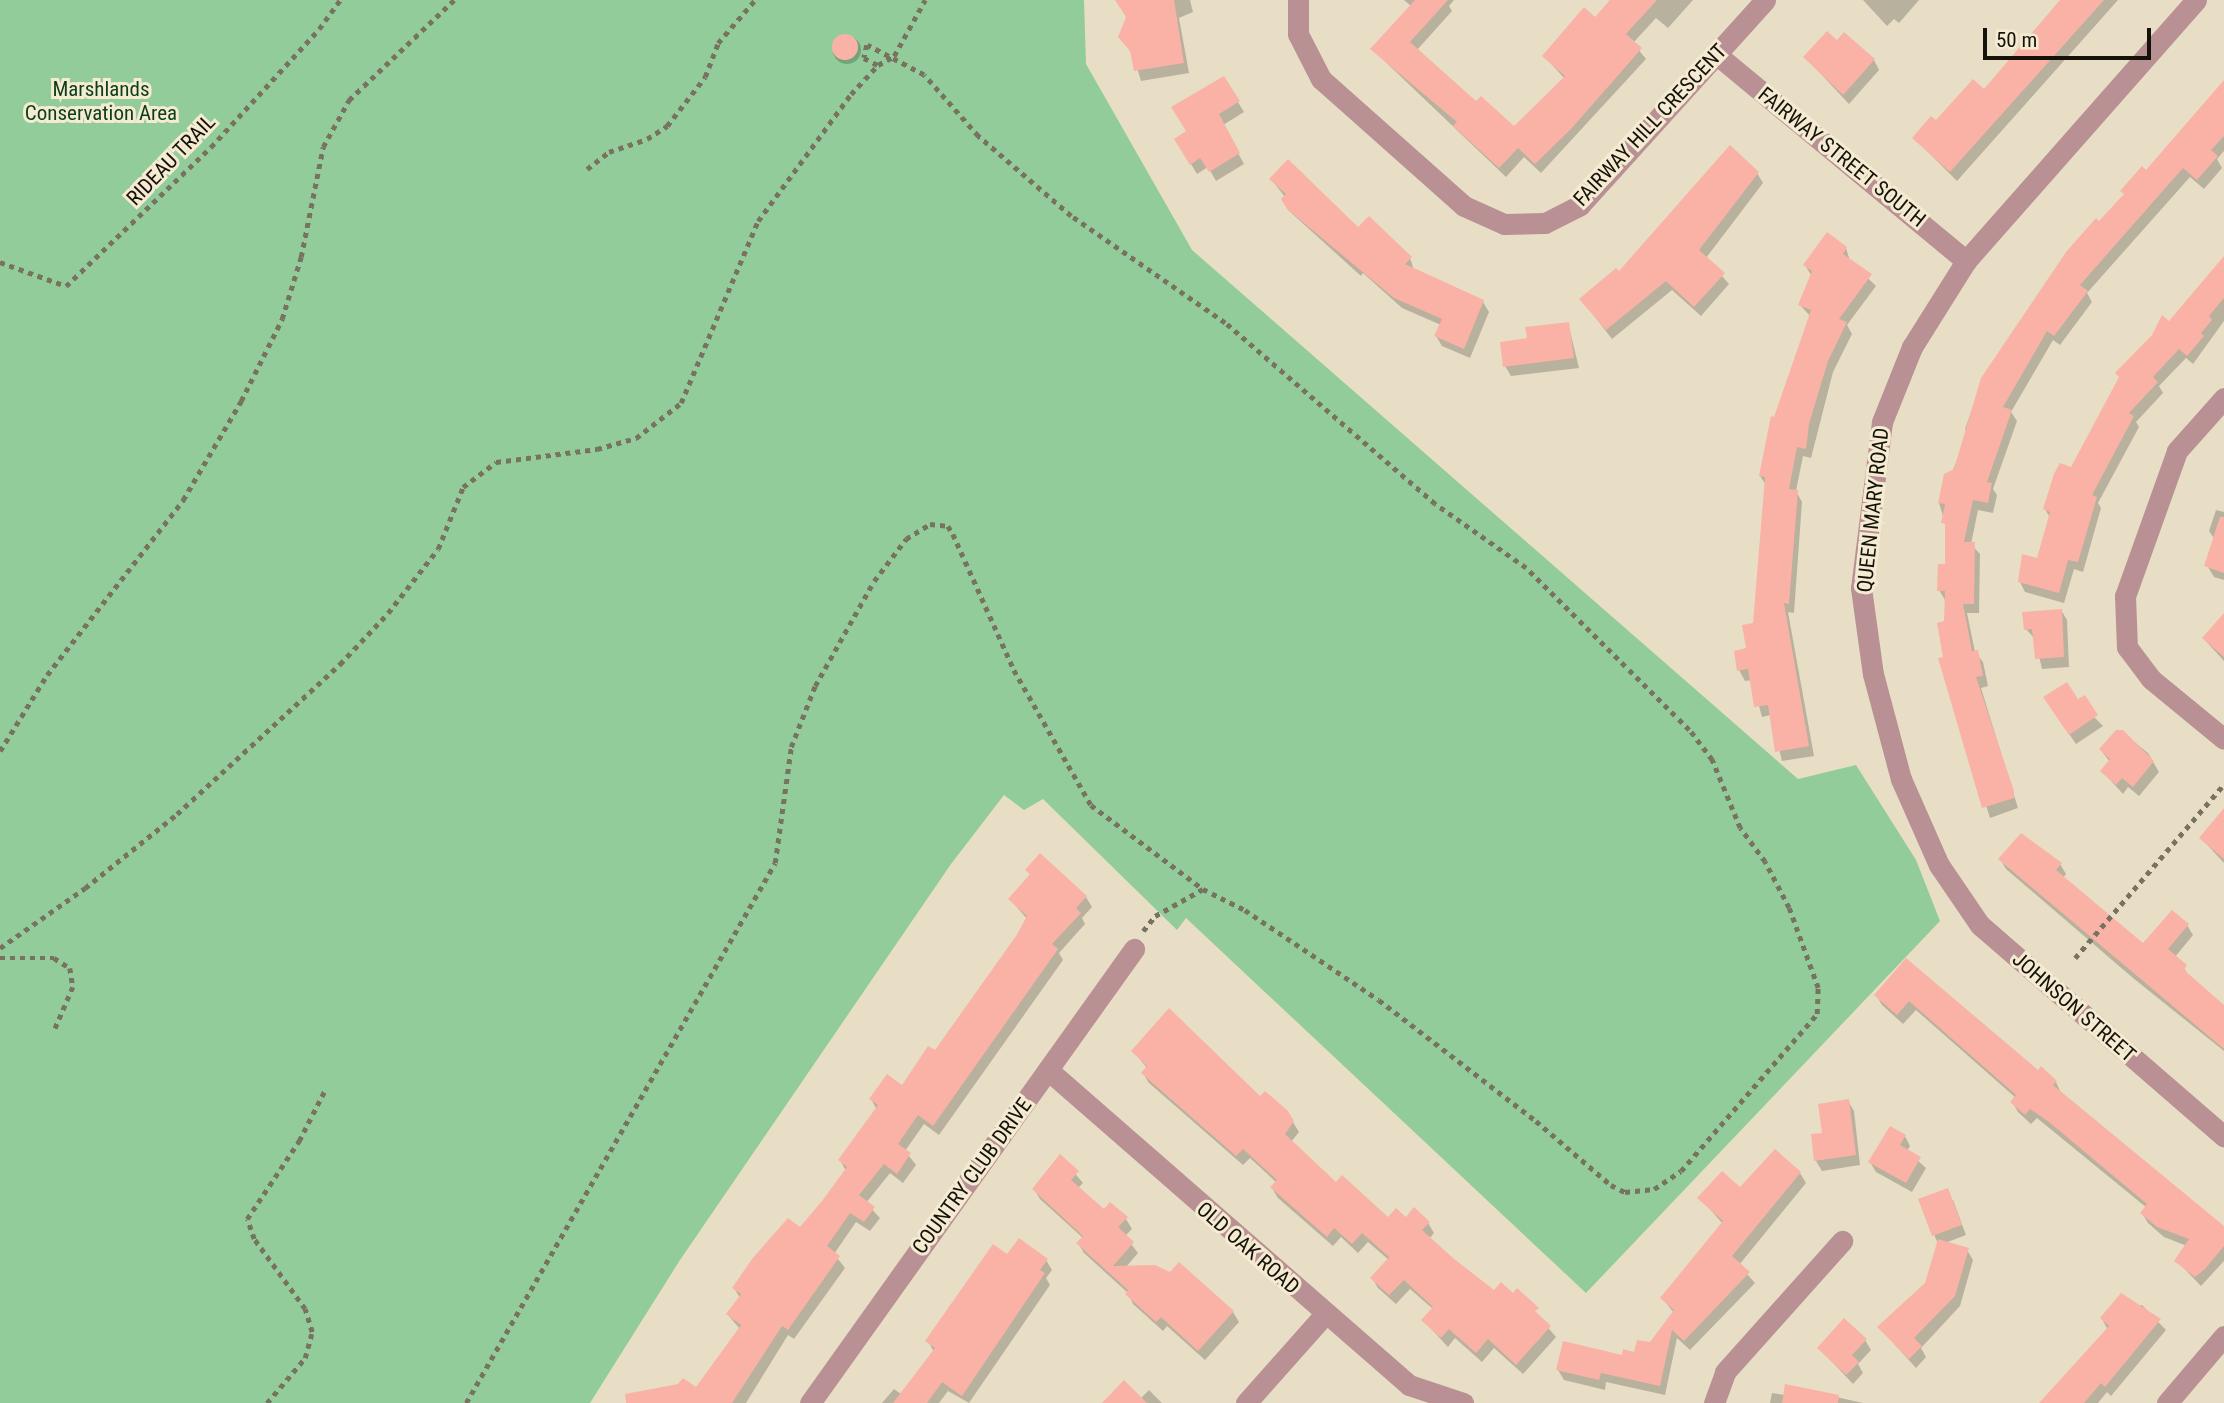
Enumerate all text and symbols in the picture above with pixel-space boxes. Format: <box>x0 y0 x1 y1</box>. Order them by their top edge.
scale bar <box>1986 14 2154 58</box>
text: 50 m <box>1996 28 2037 52</box>
street label: FAIRWAY HILL CRESCENT <box>1568 39 1732 211</box>
park label: Marshlands Conservation Area <box>25 76 177 126</box>
street label: FAIRWAY STREET SOUTH <box>1753 82 1931 232</box>
street label: RIDEAU TRAIL <box>121 109 221 211</box>
street label: QUEEN MARY ROAD <box>1852 426 1894 594</box>
street label: JOHNSON STREET <box>2007 947 2141 1067</box>
street label: COUNTRY CLUB DRIVE <box>907 1093 1037 1259</box>
street label: OLD OAK ROAD <box>1191 1197 1305 1299</box>

